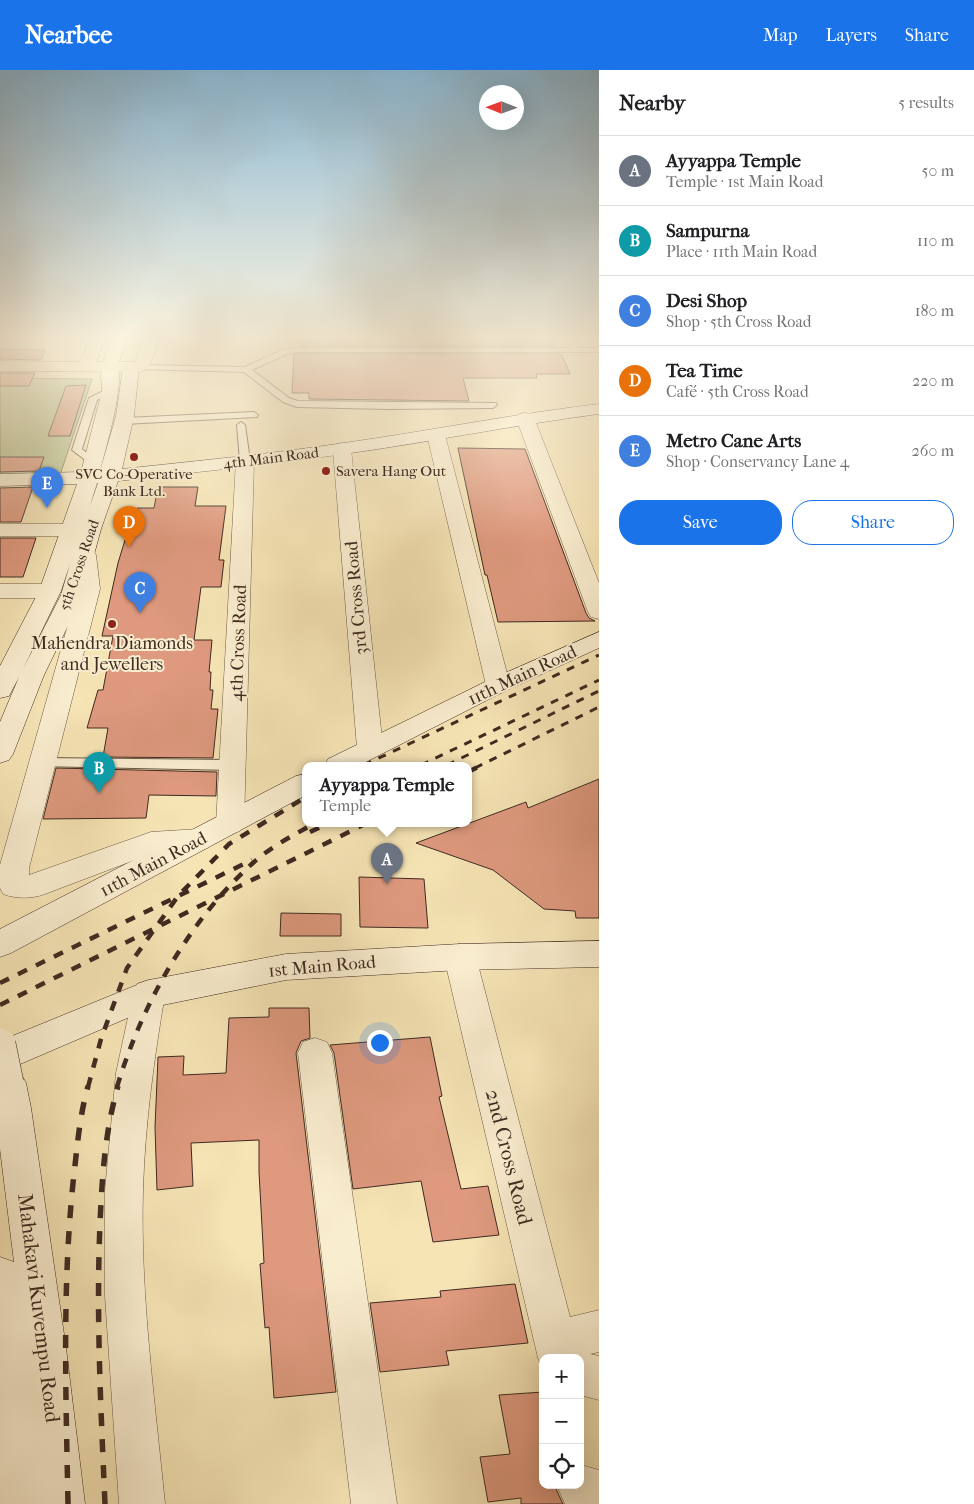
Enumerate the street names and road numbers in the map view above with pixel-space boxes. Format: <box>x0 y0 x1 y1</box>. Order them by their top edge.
street label: 4th Main Road <box>222 443 321 473</box>
street label: 5th Cross Road <box>55 516 103 613</box>
street label: 3rd Cross Road <box>341 540 372 656</box>
street label: 4th Cross Road <box>226 584 251 702</box>
street label: 11th Main Road <box>464 641 580 710</box>
street label: 11th Main Road <box>96 827 210 901</box>
street label: 1st Main Road <box>267 951 377 982</box>
street label: 2nd Cross Road <box>481 1087 538 1228</box>
street label: Mahakavi Kuvempu Road <box>13 1192 65 1424</box>

